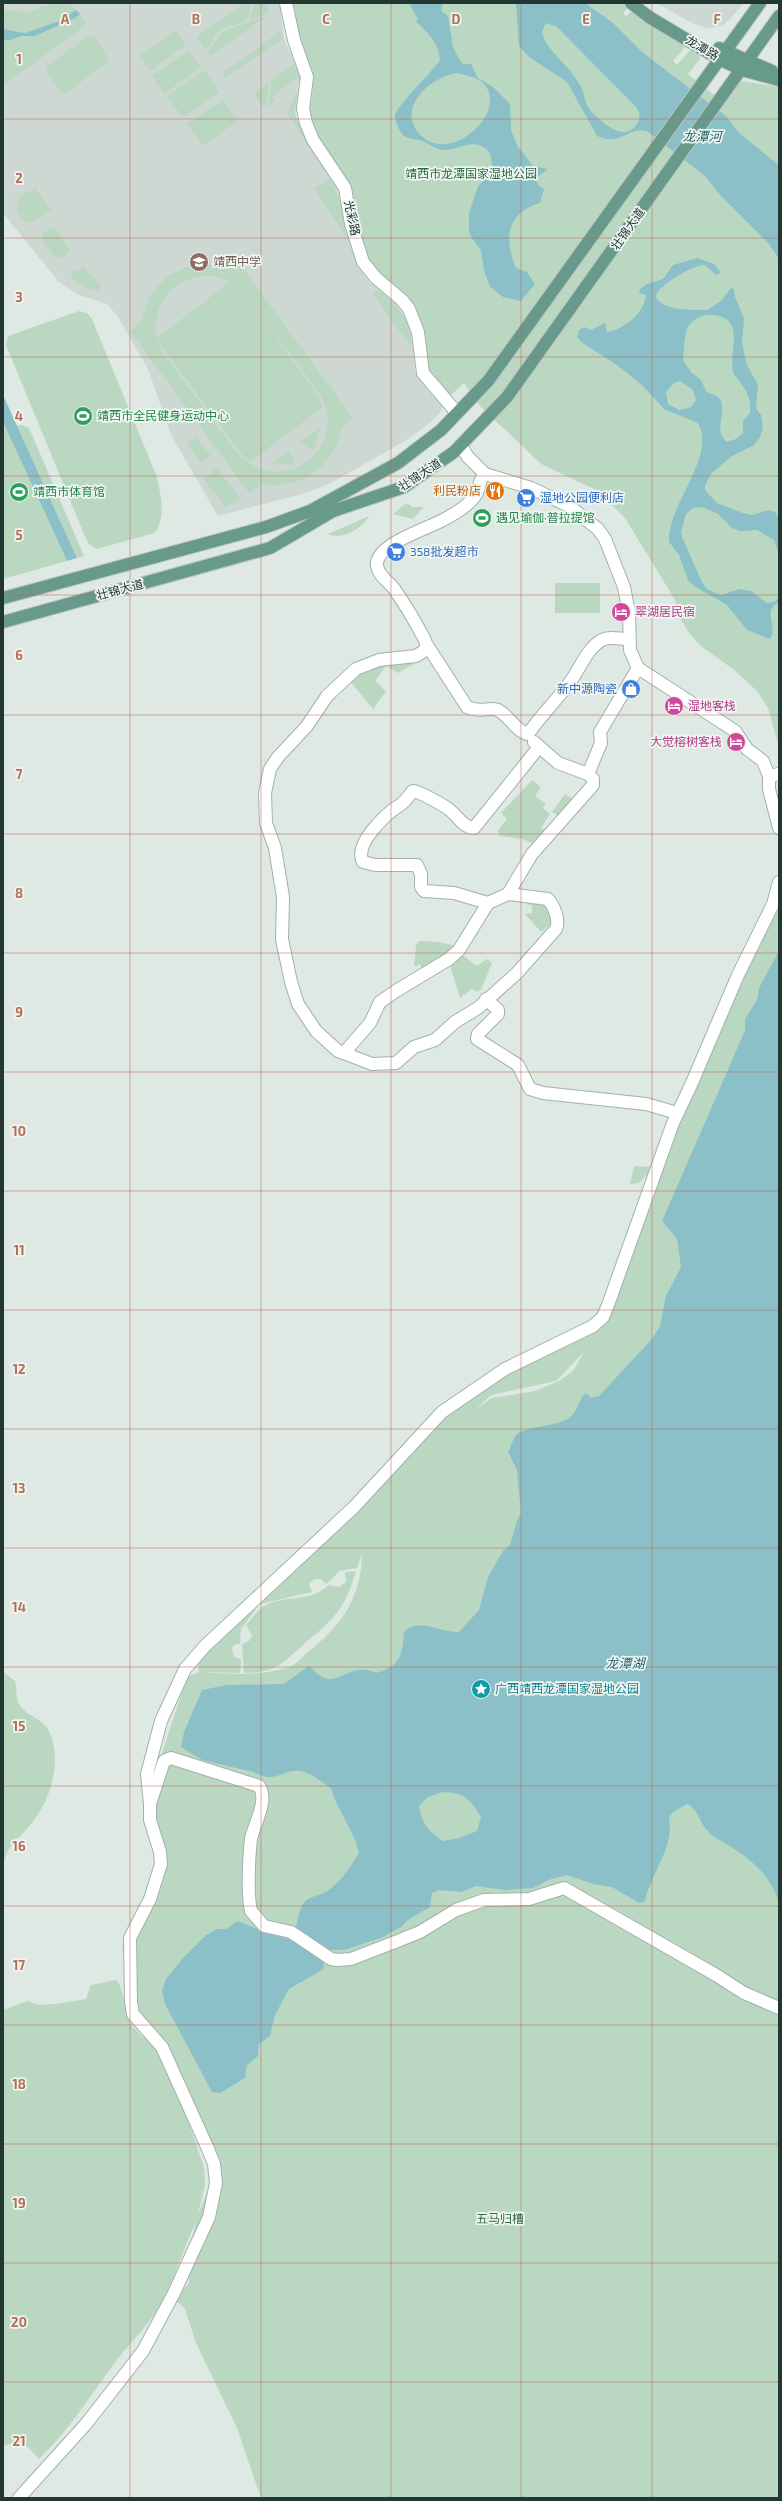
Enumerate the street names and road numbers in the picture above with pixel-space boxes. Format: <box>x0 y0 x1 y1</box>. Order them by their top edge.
street label: 龙潭路 <box>683 32 722 62</box>
street label: 光彩路 <box>342 199 364 237</box>
street label: 壮锦大道 <box>608 205 647 252</box>
street label: 壮锦大道 <box>396 455 443 493</box>
street label: 壮锦大道 <box>95 576 145 602</box>

